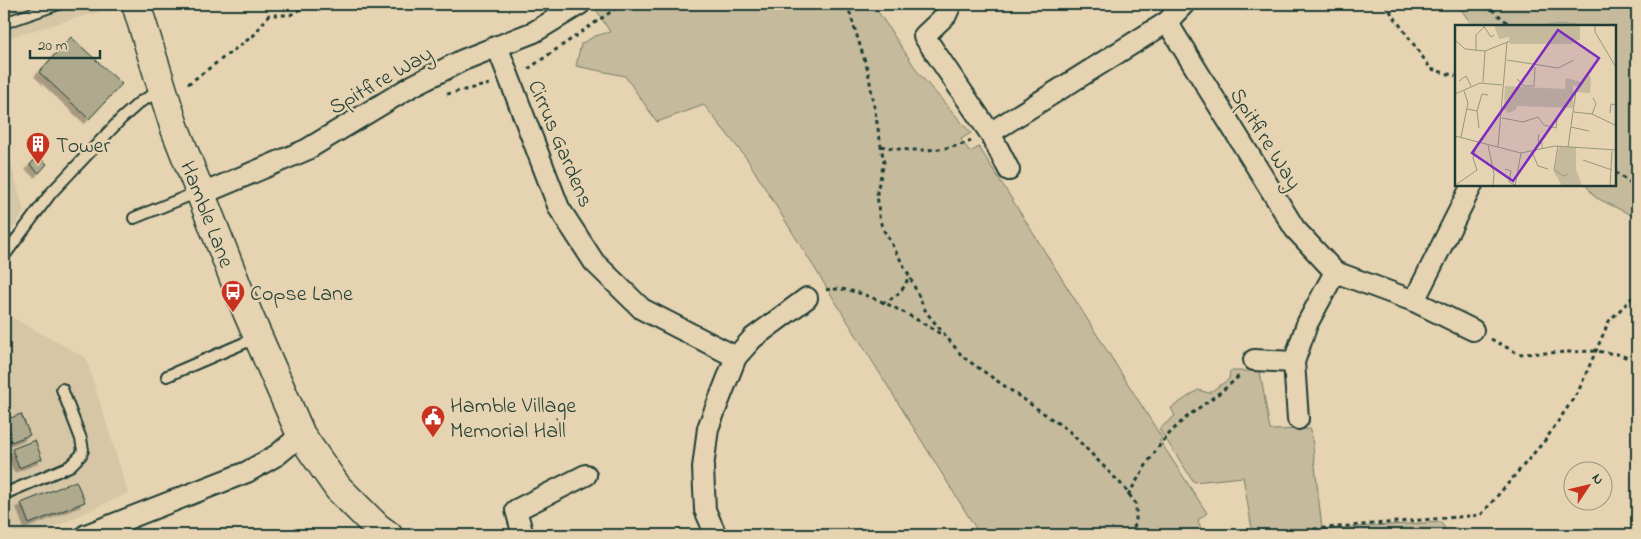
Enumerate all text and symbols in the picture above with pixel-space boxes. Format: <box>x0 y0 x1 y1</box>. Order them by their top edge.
inset map <box>1455 25 1616 186</box>
scale bar <box>30 28 100 60</box>
text: 20 m <box>38 35 68 57</box>
street label: Spitfire Way <box>324 39 440 125</box>
street label: Cirrus Gardens <box>518 75 600 213</box>
street label: Spitfire Way <box>1220 82 1308 197</box>
building icon: Tower <box>25 131 51 165</box>
place label: Tower <box>56 131 110 163</box>
street label: Hamble Lane <box>170 157 241 273</box>
bus stop icon: Copse Lane <box>220 279 246 313</box>
place label: Copse Lane <box>250 279 353 311</box>
place label: Hamble Village Memorial Hall <box>450 391 576 448</box>
public building icon: Hamble Village Memorial Hall <box>420 404 446 438</box>
north arrow <box>1564 462 1614 512</box>
text: N <box>1586 470 1609 489</box>

